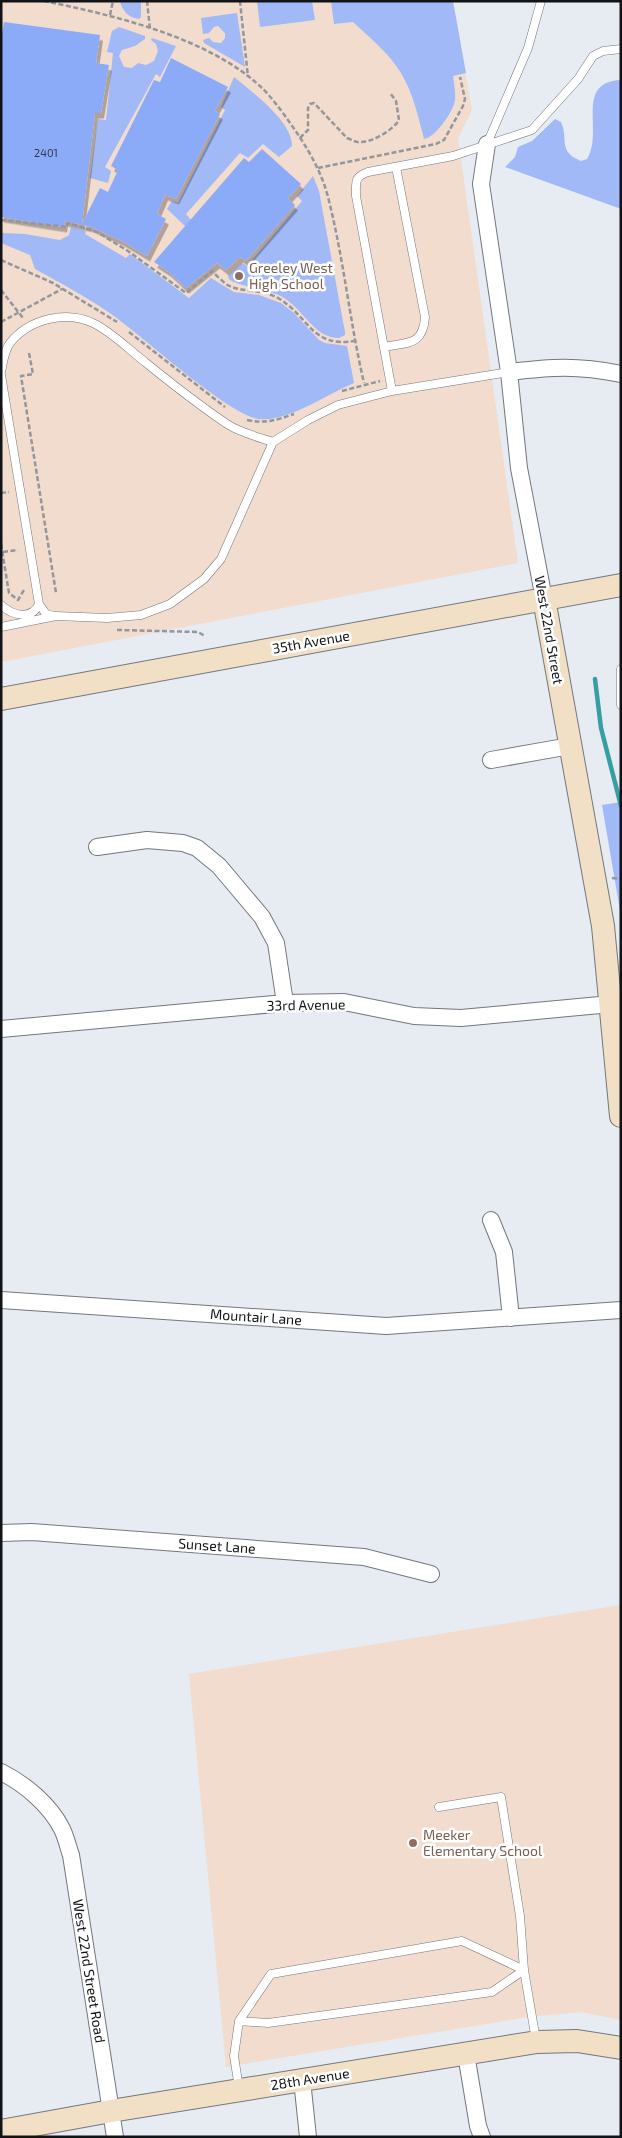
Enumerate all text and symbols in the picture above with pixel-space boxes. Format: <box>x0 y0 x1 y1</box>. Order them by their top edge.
house number: 2401 <box>34 146 58 159</box>
place label: Greeley West High School <box>249 259 333 292</box>
marker: Greeley West High School <box>233 270 245 282</box>
street label: West 22nd Street <box>532 574 567 686</box>
street label: 35th Avenue <box>271 626 351 657</box>
street label: 33rd Avenue <box>266 995 346 1014</box>
street label: Mountair Lane <box>210 1305 302 1328</box>
street label: Sunset Lane <box>178 1534 256 1557</box>
place label: Meeker Elementary School <box>423 1826 543 1859</box>
marker: Meeker Elementary School <box>407 1837 419 1849</box>
street label: West 22nd Street Road <box>70 1898 109 2044</box>
street label: 28th Avenue <box>269 2064 351 2093</box>

